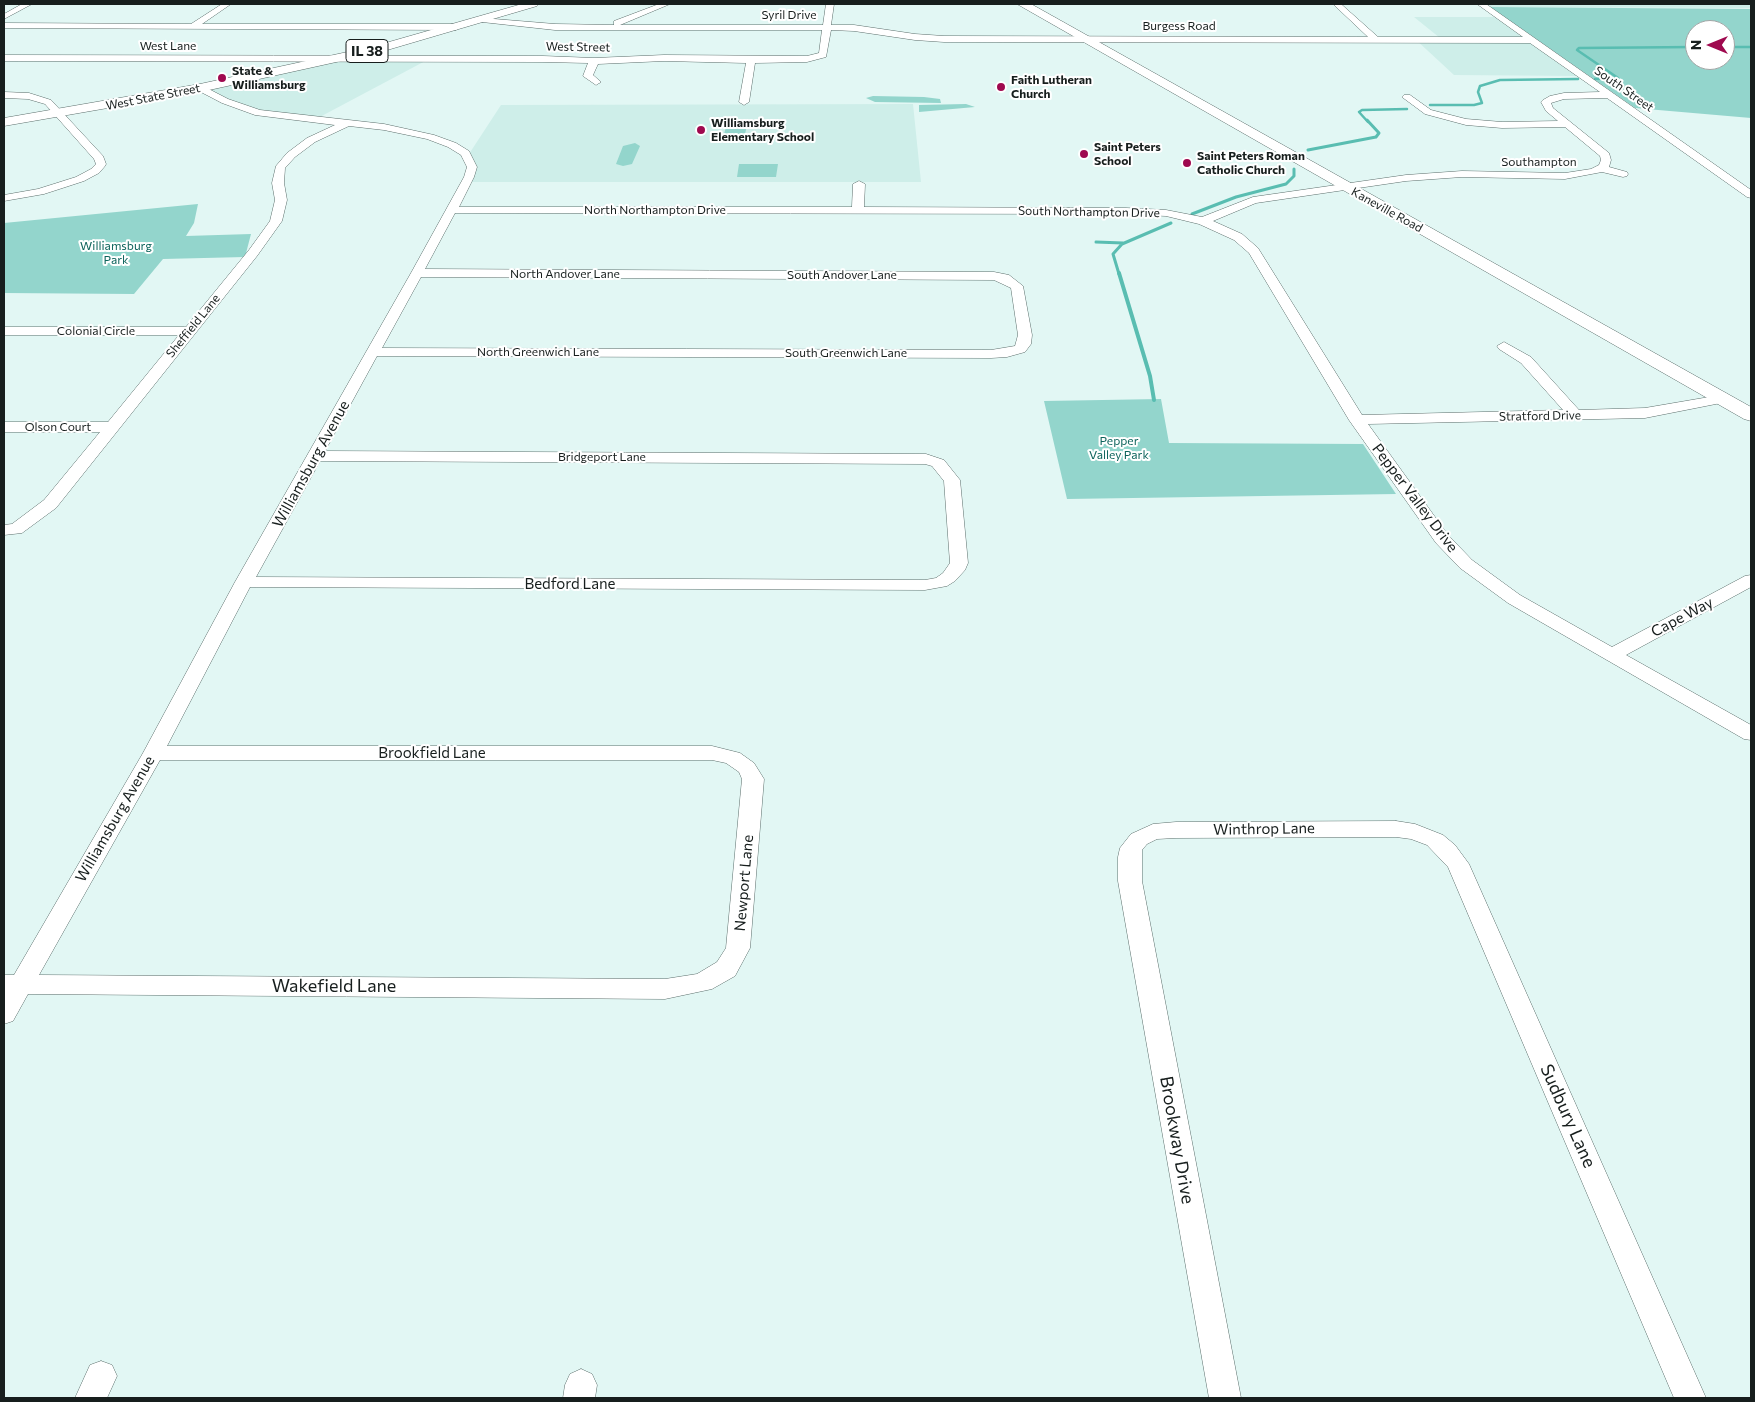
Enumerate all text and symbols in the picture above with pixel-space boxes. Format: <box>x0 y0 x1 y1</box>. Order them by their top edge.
street label: Syril Drive <box>761 8 817 22</box>
street label: Burgess Road <box>1142 19 1216 33</box>
north arrow <box>1685 20 1735 70</box>
street label: West Lane <box>140 39 196 53</box>
street label: West Street <box>546 39 610 55</box>
road number: IL 38 <box>346 40 388 62</box>
text: N <box>1687 40 1704 50</box>
street label: South Street <box>1592 63 1656 115</box>
place label: State & Williamsburg <box>232 64 306 92</box>
marker: State & Williamsburg <box>216 72 228 84</box>
place label: Faith Lutheran Church <box>1011 73 1092 101</box>
street label: West State Street <box>105 81 201 113</box>
marker: Faith Lutheran Church <box>995 81 1007 93</box>
place label: Williamsburg Elementary School <box>711 116 814 144</box>
marker: Williamsburg Elementary School <box>695 124 707 136</box>
place label: Saint Peters School <box>1094 140 1161 168</box>
marker: Saint Peters School <box>1078 148 1090 160</box>
place label: Saint Peters Roman Catholic Church <box>1197 149 1305 177</box>
street label: Southampton <box>1501 155 1577 169</box>
marker: Saint Peters Roman Catholic Church <box>1181 157 1193 169</box>
street label: Kaneville Road <box>1349 184 1425 236</box>
street label: North Northampton Drive <box>584 203 726 217</box>
street label: South Northampton Drive <box>1018 204 1160 220</box>
park label: Williamsburg Park <box>80 239 152 267</box>
street label: North Andover Lane <box>510 267 620 281</box>
street label: South Andover Lane <box>787 268 897 282</box>
street label: Sheffield Lane <box>163 291 223 361</box>
street label: Colonial Circle <box>57 324 135 338</box>
street label: North Greenwich Lane <box>477 345 599 359</box>
street label: South Greenwich Lane <box>785 346 907 360</box>
street label: Williamsburg Avenue <box>269 397 353 531</box>
street label: Stratford Drive <box>1499 408 1581 424</box>
street label: Olson Court <box>25 420 91 434</box>
park label: Pepper Valley Park <box>1089 434 1149 462</box>
street label: Pepper Valley Drive <box>1368 440 1462 556</box>
street label: Bridgeport Lane <box>558 450 646 464</box>
street label: Bedford Lane <box>525 575 615 593</box>
street label: Cape Way <box>1648 593 1716 641</box>
street label: Brookfield Lane <box>378 744 486 762</box>
street label: Williamsburg Avenue <box>72 753 158 885</box>
street label: Winthrop Lane <box>1213 819 1315 839</box>
street label: Newport Lane <box>731 834 757 932</box>
street label: Wakefield Lane <box>272 975 396 997</box>
street label: Sudbury Lane <box>1536 1061 1600 1171</box>
street label: Brookway Drive <box>1155 1074 1199 1206</box>

